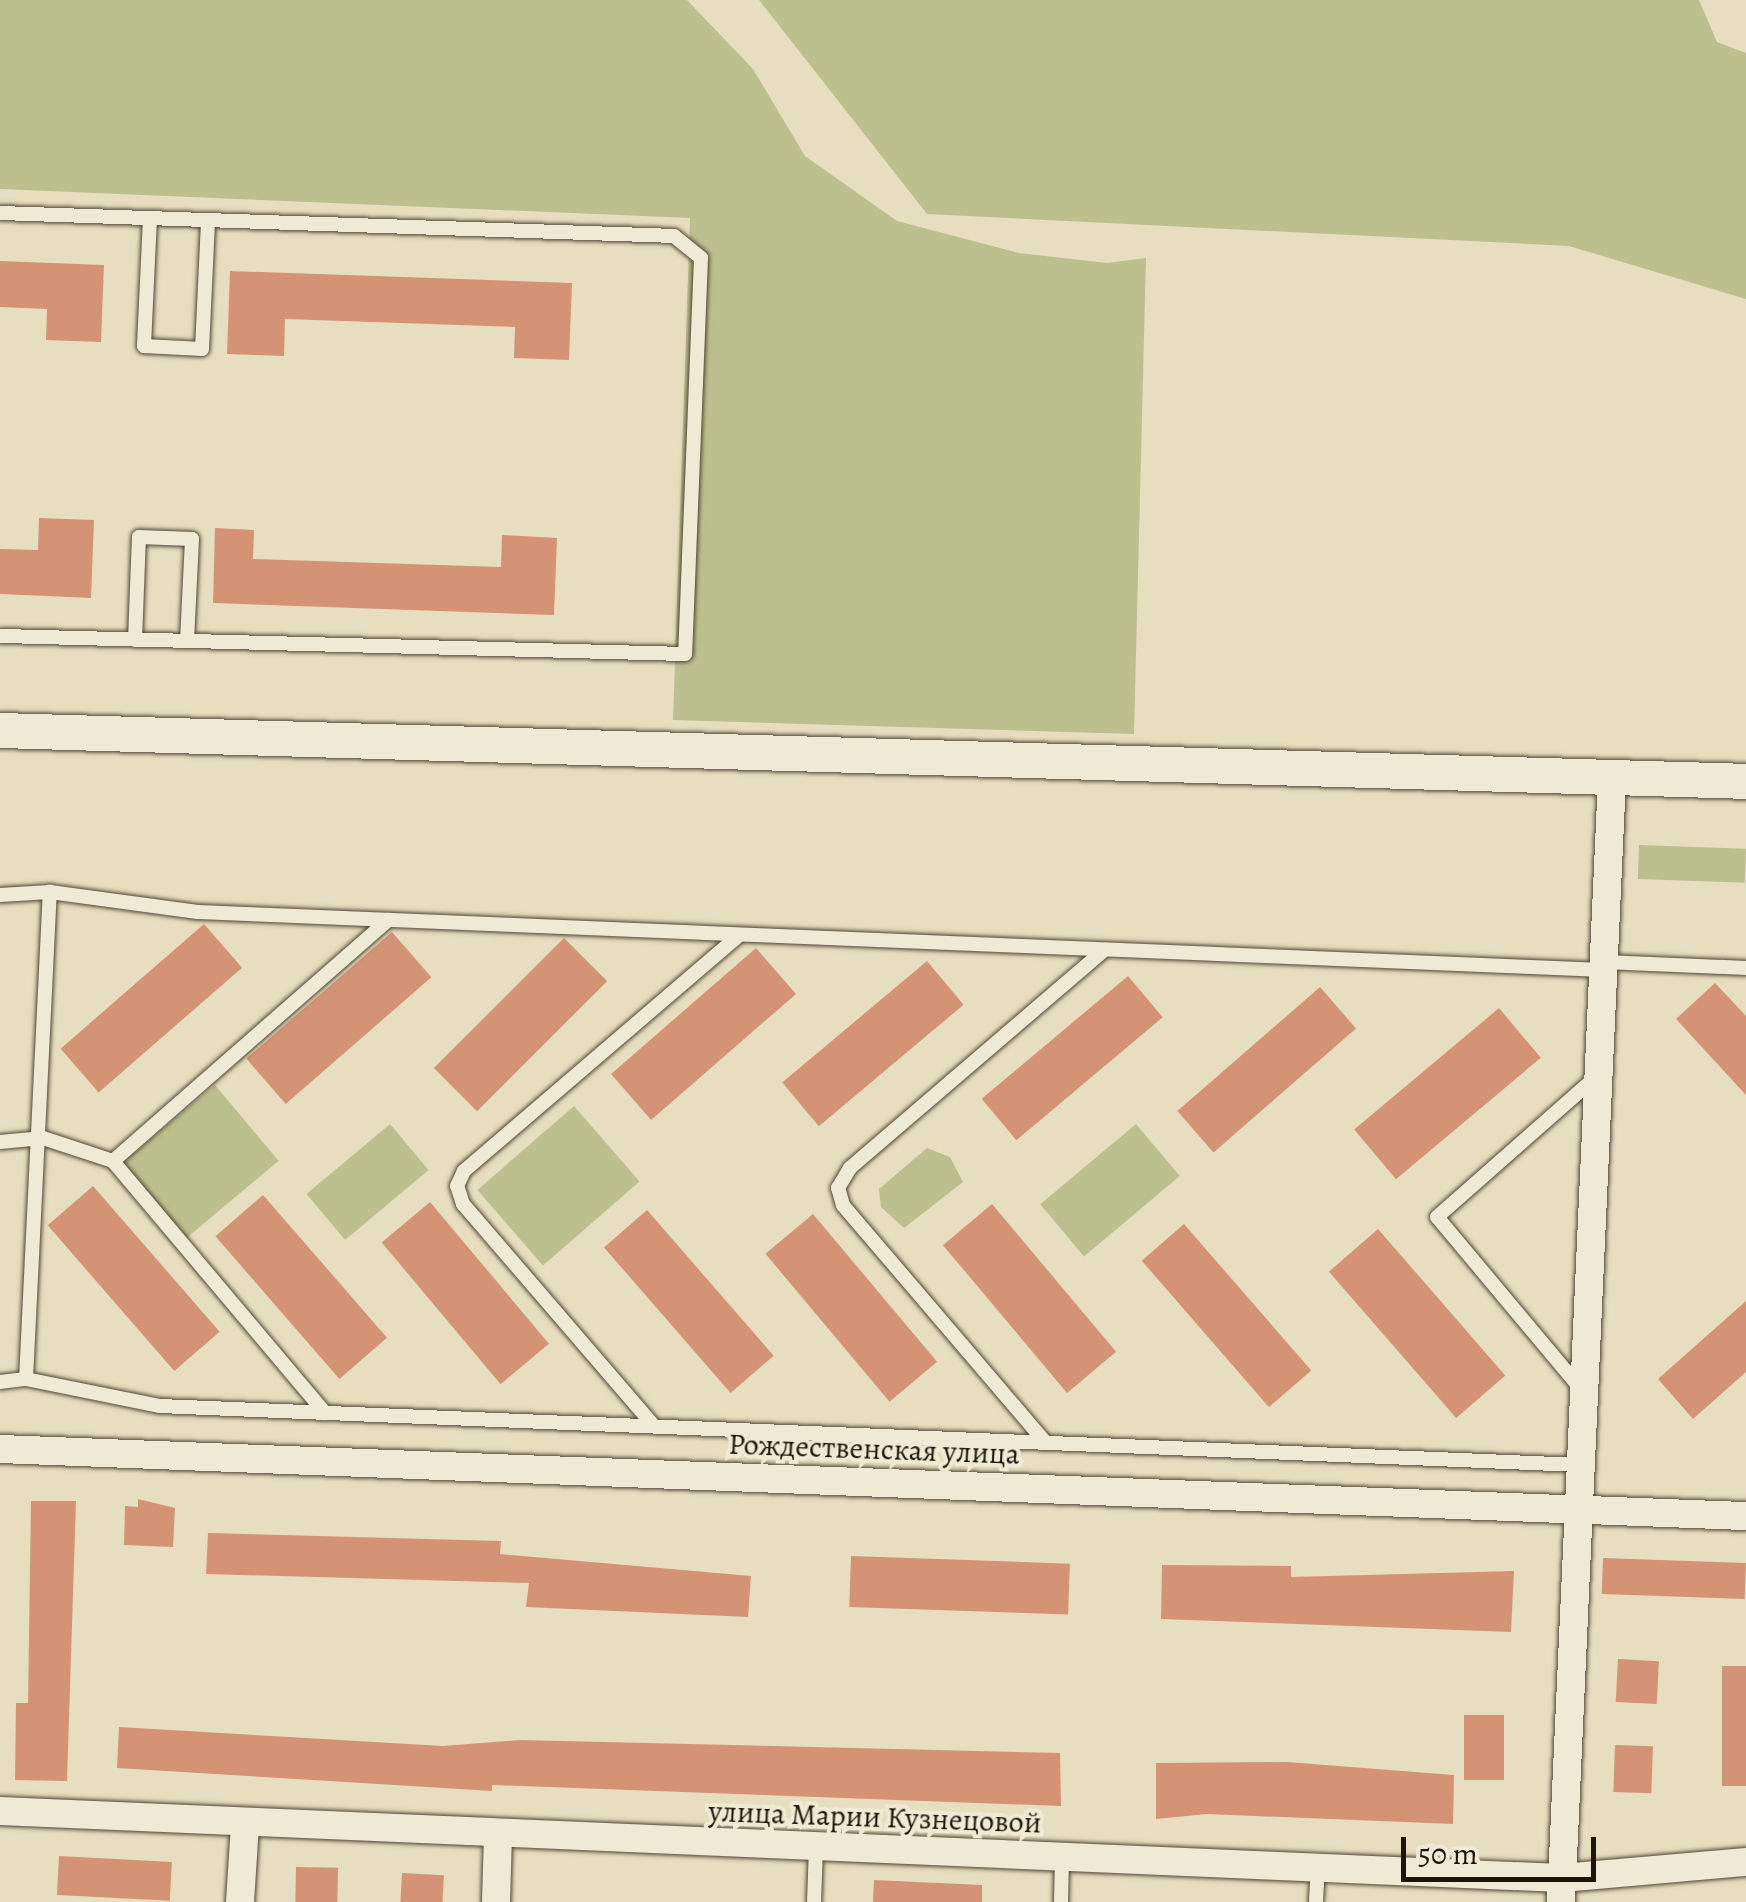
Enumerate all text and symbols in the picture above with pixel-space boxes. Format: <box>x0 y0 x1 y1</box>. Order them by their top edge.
street label: Рождественская улица <box>728 1426 1020 1472</box>
street label: улица Марии Кузнецовой <box>708 1793 1042 1841</box>
scale bar <box>1406 1817 1601 1879</box>
text: 50 m <box>1418 1834 1478 1874</box>

